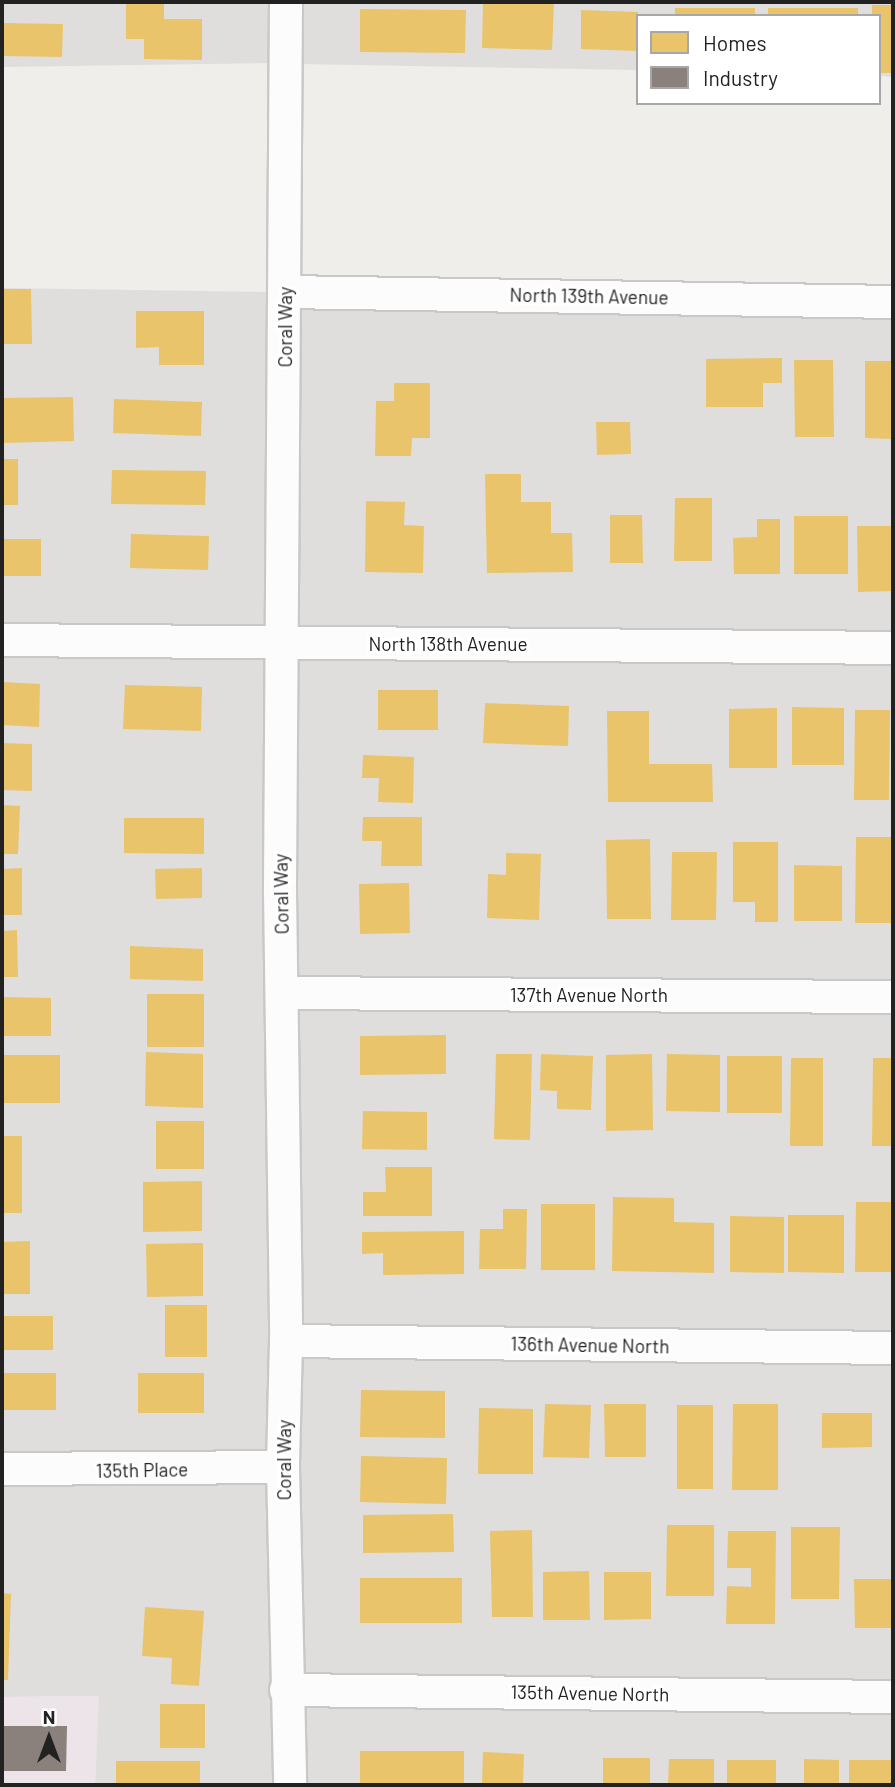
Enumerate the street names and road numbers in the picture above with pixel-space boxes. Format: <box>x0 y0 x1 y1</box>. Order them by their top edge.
street label: North 139th Avenue <box>509 283 669 309</box>
street label: Coral Way <box>274 287 296 367</box>
street label: North 138th Avenue <box>368 633 528 655</box>
street label: Coral Way <box>269 853 293 935</box>
street label: 137th Avenue North <box>510 984 668 1006</box>
street label: 136th Avenue North <box>510 1332 670 1358</box>
street label: Coral Way <box>273 1420 295 1500</box>
street label: 135th Place <box>96 1458 188 1482</box>
street label: 135th Avenue North <box>510 1680 670 1706</box>

